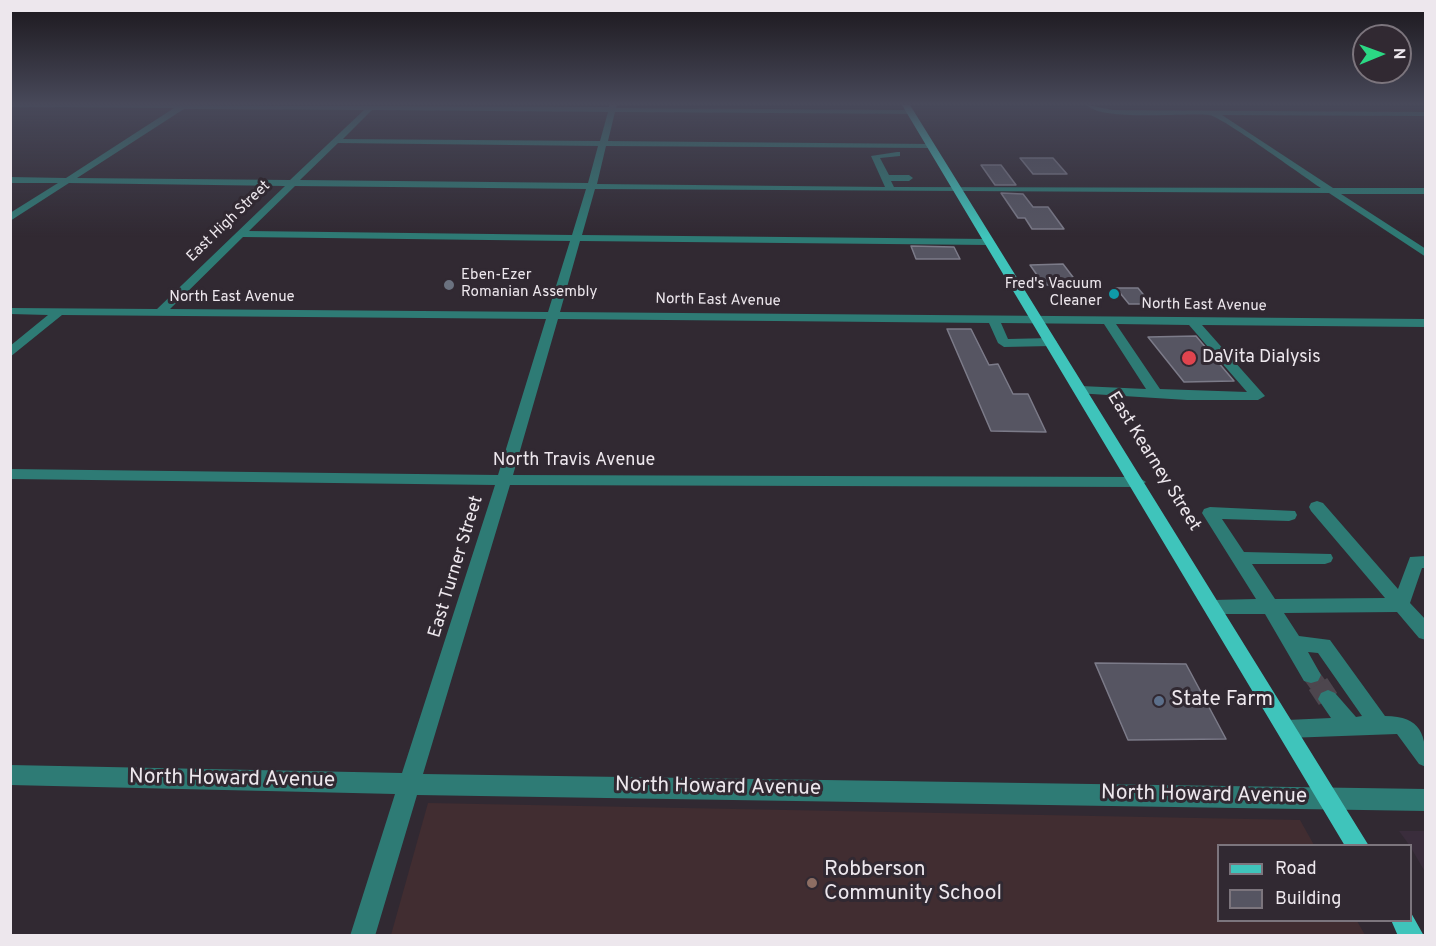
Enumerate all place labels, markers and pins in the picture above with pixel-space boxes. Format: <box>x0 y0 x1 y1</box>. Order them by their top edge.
place label: Eben-Ezer Romanian Assembly <box>461 267 597 302</box>
place label: Fred's Vacuum Cleaner <box>1005 276 1102 311</box>
marker: Eben-Ezer Romanian Assembly <box>442 278 456 292</box>
marker: Fred's Vacuum Cleaner <box>1107 287 1121 301</box>
place label: DaVita Dialysis <box>1202 347 1321 369</box>
marker: DaVita Dialysis <box>1180 349 1198 367</box>
place label: State Farm <box>1171 688 1273 714</box>
marker: State Farm <box>1152 694 1166 708</box>
place label: Robberson Community School <box>824 858 1002 908</box>
marker: Robberson Community School <box>805 876 819 890</box>

